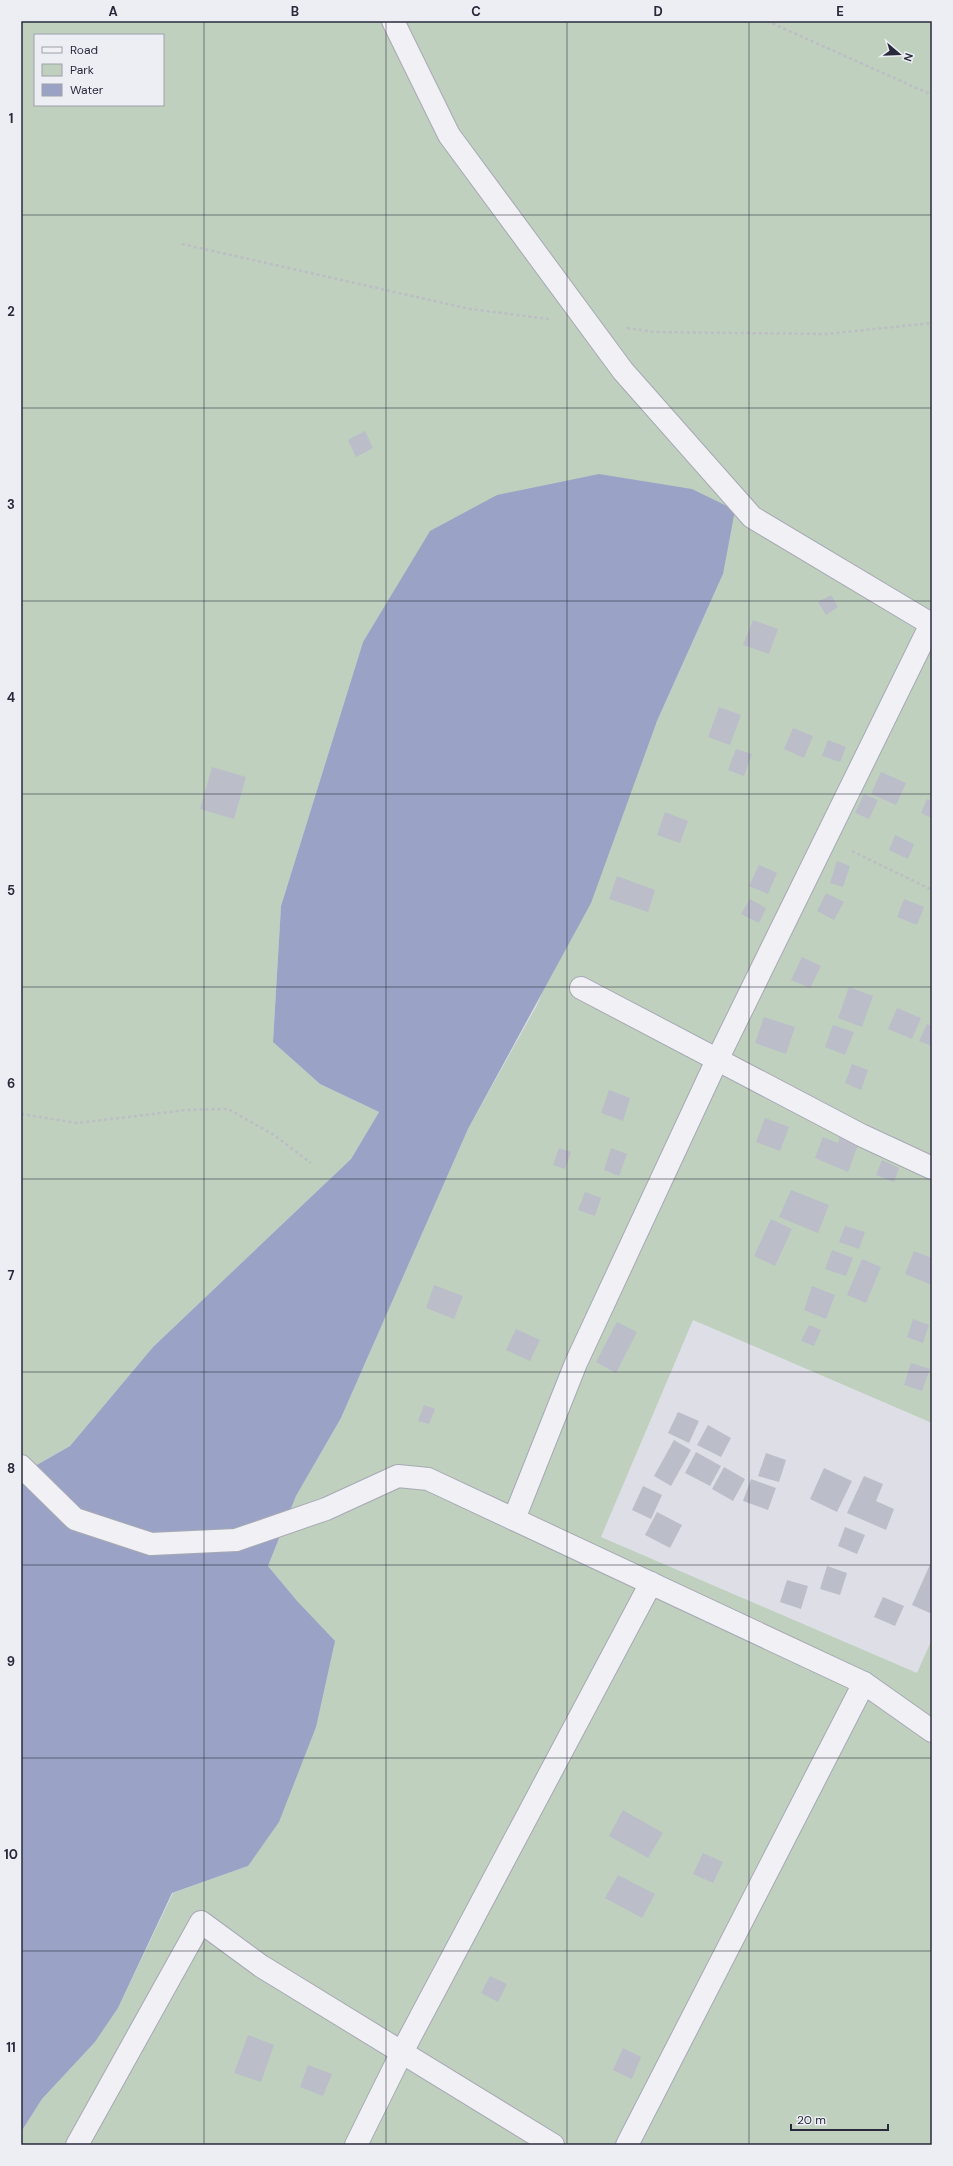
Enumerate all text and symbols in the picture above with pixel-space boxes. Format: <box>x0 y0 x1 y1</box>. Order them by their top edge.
text: A <box>108 3 118 20</box>
text: B <box>291 3 299 20</box>
text: C <box>471 3 481 20</box>
text: D <box>653 3 663 20</box>
text: E <box>836 3 844 20</box>
legend <box>34 34 164 106</box>
north arrow <box>879 34 919 74</box>
text: Road <box>70 42 98 58</box>
text: N <box>901 51 916 63</box>
text: Park <box>70 62 94 78</box>
text: Water <box>70 82 104 98</box>
text: 1 <box>9 110 13 127</box>
text: 2 <box>7 303 15 320</box>
text: 3 <box>7 496 15 513</box>
text: 4 <box>7 689 15 706</box>
text: 5 <box>7 882 15 899</box>
text: 6 <box>7 1075 15 1092</box>
text: 7 <box>8 1267 15 1284</box>
text: 8 <box>7 1460 15 1477</box>
text: 9 <box>7 1653 15 1670</box>
text: 10 <box>4 1846 18 1863</box>
text: 11 <box>6 2039 16 2056</box>
scale bar <box>791 2106 888 2132</box>
text: 20 m <box>797 2112 826 2128</box>

